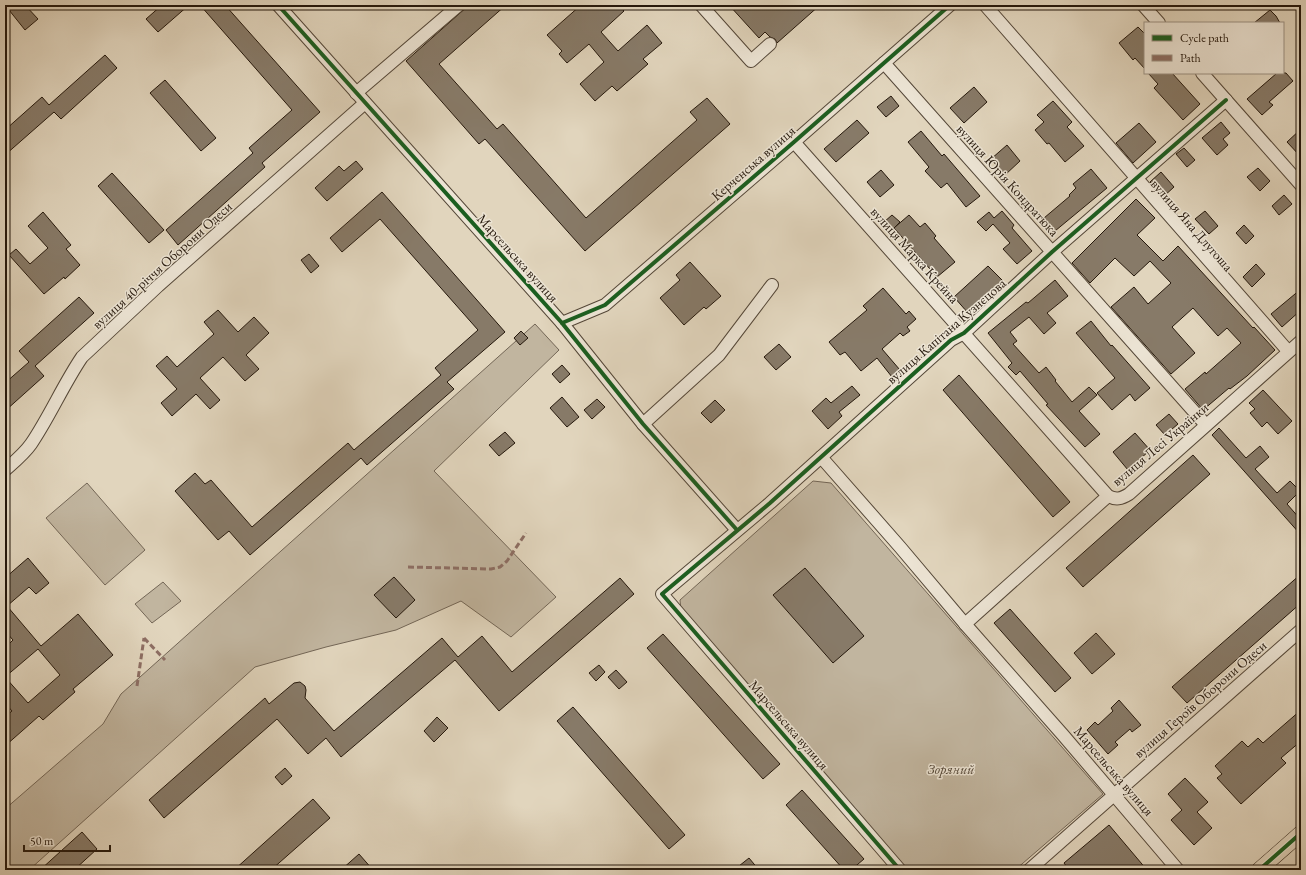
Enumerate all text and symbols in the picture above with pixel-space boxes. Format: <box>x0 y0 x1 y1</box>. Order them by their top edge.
legend <box>1144 22 1284 74</box>
text: Cycle path <box>1180 30 1229 46</box>
text: Path <box>1180 50 1201 66</box>
street label: вулиця Юрія Кондратюка <box>953 120 1064 240</box>
street label: Керченська вулиця <box>707 122 799 204</box>
street label: вулиця Яна Длугоша <box>1147 175 1237 275</box>
street label: вулиця 40-річчя Оборони Одеси <box>88 197 236 333</box>
street label: вулиця Марка Крейна <box>867 203 964 307</box>
street label: Марсельська вулиця <box>473 210 563 306</box>
street label: вулиця Капітана Кузнєцова <box>882 274 1010 388</box>
street label: вулиця Лесі Українки <box>1108 398 1213 490</box>
street label: вулиця Героїв Оборони Одеси <box>1130 636 1271 762</box>
street label: Марсельська вулиця <box>745 676 833 774</box>
street label: Марсельська вулиця <box>1070 722 1158 820</box>
park label: Зоряний <box>928 760 974 778</box>
scale bar <box>24 827 110 853</box>
text: 50 m <box>30 833 54 849</box>

